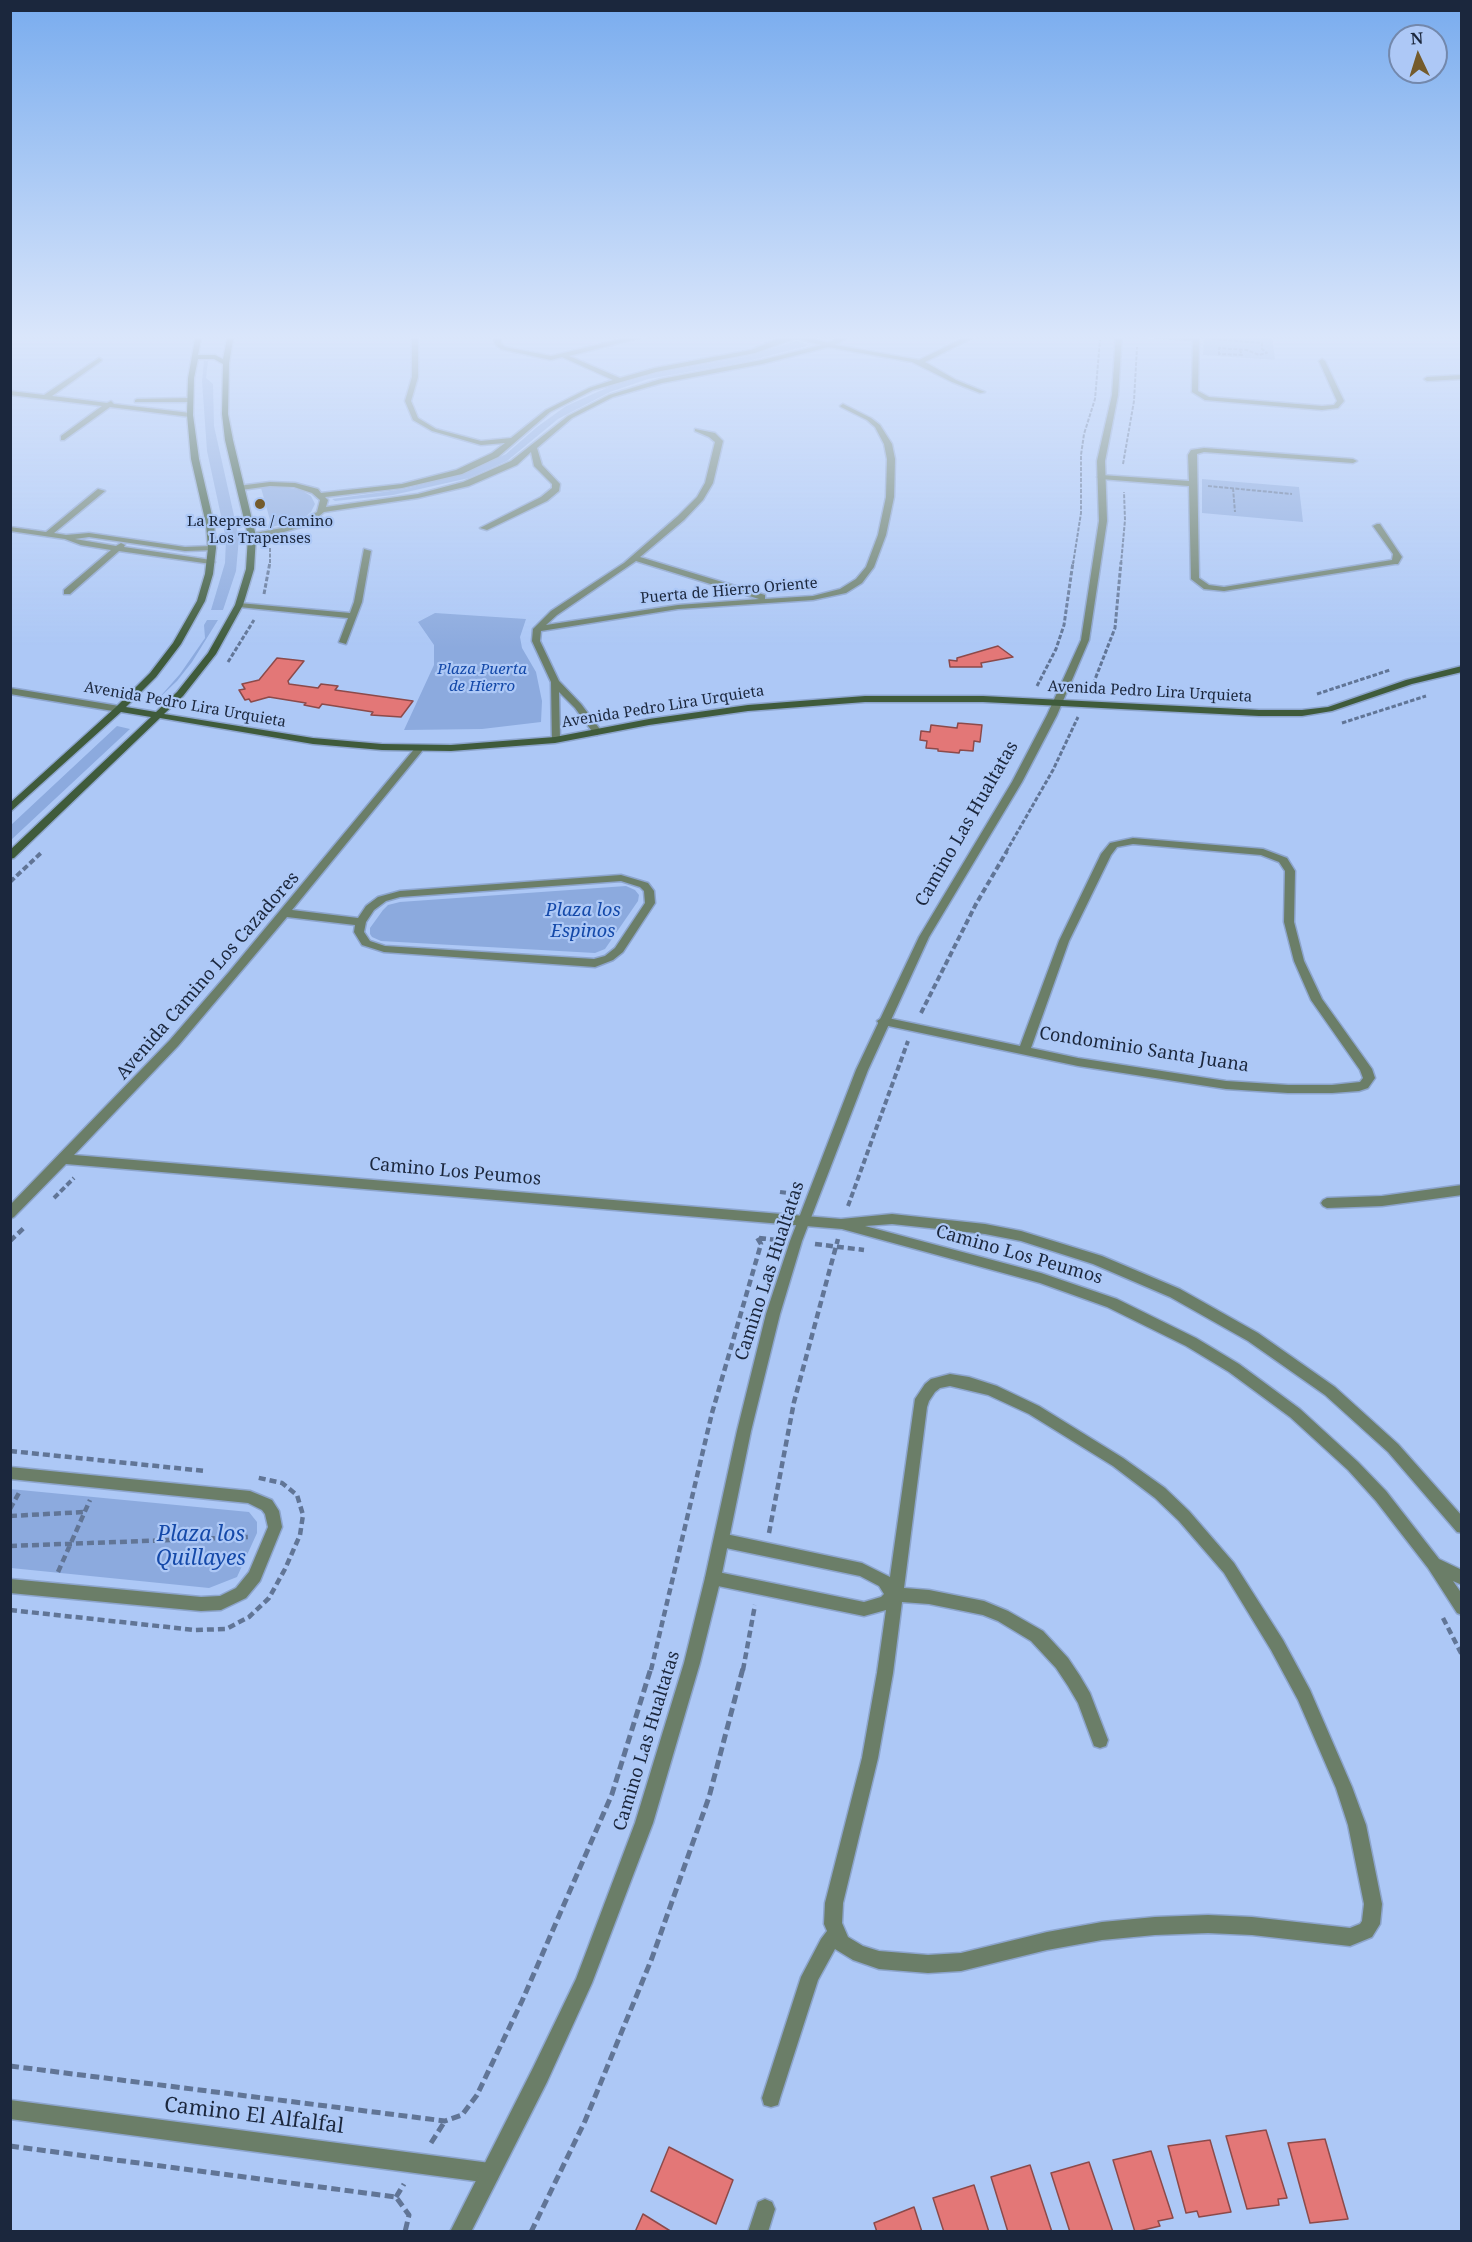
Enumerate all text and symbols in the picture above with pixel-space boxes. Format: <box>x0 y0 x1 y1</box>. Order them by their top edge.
north arrow <box>1388 24 1448 84</box>
text: N <box>1410 27 1424 49</box>
marker: La Represa / Camino Los Trapenses <box>253 497 267 511</box>
place label: La Represa / Camino Los Trapenses <box>187 513 333 548</box>
street label: Puerta de Hierro Oriente <box>640 574 818 608</box>
park label: Plaza Puerta de Hierro <box>437 661 527 696</box>
street label: Avenida Pedro Lira Urquieta <box>83 678 287 732</box>
street label: Avenida Pedro Lira Urquieta <box>1047 678 1253 706</box>
street label: Avenida Pedro Lira Urquieta <box>561 682 765 732</box>
street label: Camino Las Hualtatas <box>911 738 1023 910</box>
street label: Avenida Camino Los Cazadores <box>112 868 304 1084</box>
park label: Plaza los Espinos <box>545 900 621 942</box>
street label: Condominio Santa Juana <box>1038 1023 1250 1077</box>
street label: Camino Los Peumos <box>368 1154 542 1190</box>
street label: Camino Las Hualtatas <box>731 1179 809 1363</box>
street label: Camino Los Peumos <box>933 1221 1105 1289</box>
park label: Plaza los Quillayes <box>156 1522 246 1572</box>
street label: Camino Las Hualtatas <box>609 1648 685 1834</box>
street label: Camino El Alfalfal <box>163 2092 345 2140</box>

